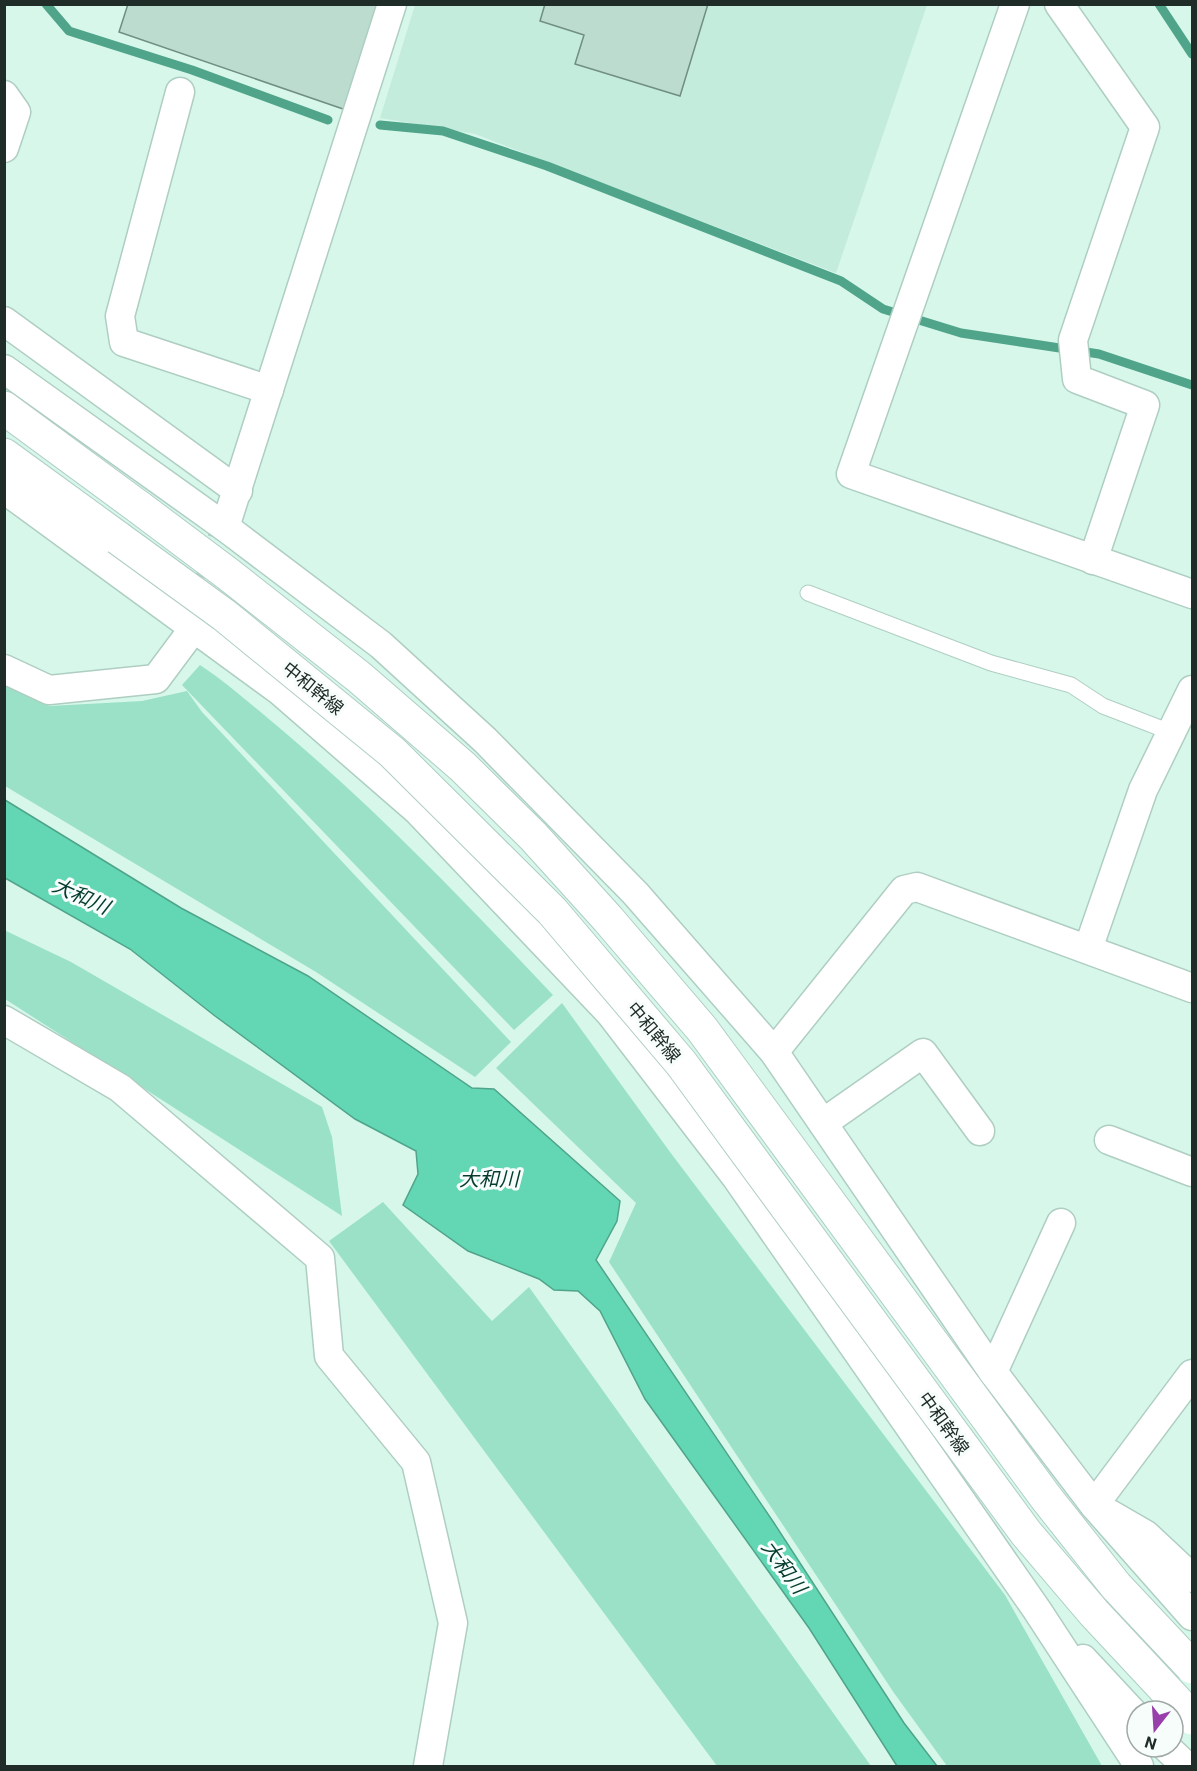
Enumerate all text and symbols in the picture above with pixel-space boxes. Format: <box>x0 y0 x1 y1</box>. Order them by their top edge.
street label: 中和幹線 <box>278 657 348 719</box>
water label: 大和川 <box>49 873 115 920</box>
street label: 中和幹線 <box>623 998 685 1066</box>
water label: 大和川 <box>459 1167 521 1191</box>
street label: 中和幹線 <box>914 1388 974 1458</box>
water label: 大和川 <box>757 1536 813 1600</box>
north arrow <box>1125 1699 1185 1759</box>
text: N <box>1143 1732 1159 1754</box>

